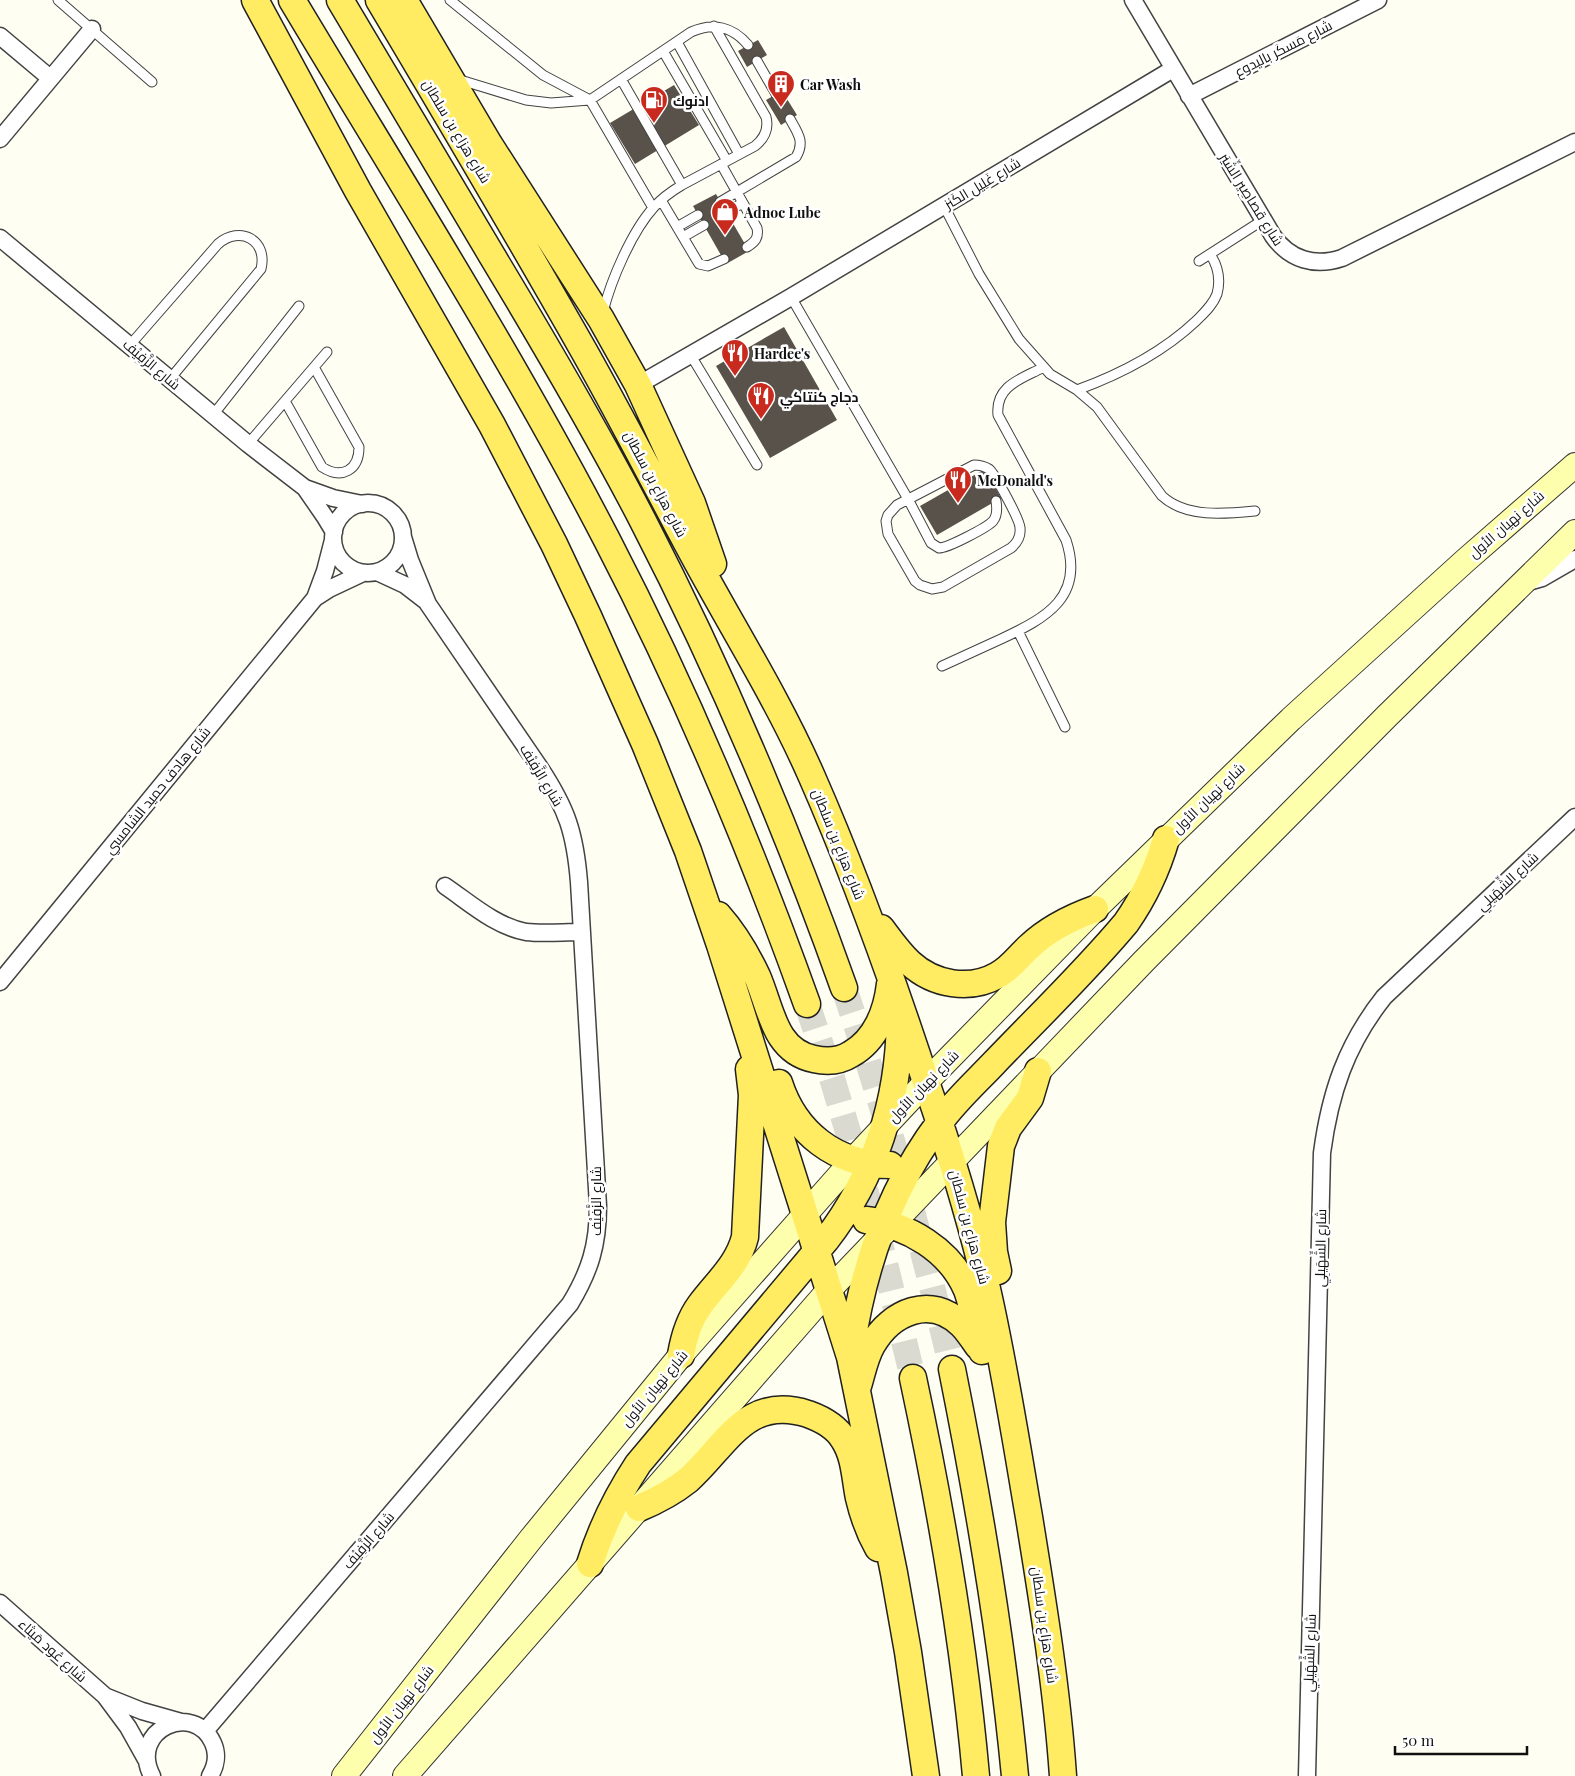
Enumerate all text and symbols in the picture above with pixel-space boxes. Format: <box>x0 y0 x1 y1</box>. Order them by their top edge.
street label: شارع مَسكَر باليدوع <box>1231 15 1335 81</box>
building icon: Car Wash <box>766 69 796 108</box>
place label: Car Wash <box>800 75 861 94</box>
street label: شارع هزاع بن سلطان <box>419 76 495 186</box>
fuel station icon: ادنوك <box>639 85 669 124</box>
place label: ادنوك <box>673 91 709 110</box>
street label: شارع قصاصِير الشِّيَر <box>1215 147 1289 249</box>
street label: شارع غَلِيل الكَنز <box>940 153 1024 214</box>
shop icon: Adnoc Lube <box>710 197 740 236</box>
place label: Adnoc Lube <box>743 203 821 222</box>
street label: شارع الزَّفِيْف <box>119 334 185 394</box>
restaurant icon: Hardee's <box>720 338 750 377</box>
place label: Hardee's <box>754 344 810 363</box>
restaurant icon: دجاج كنتاكي <box>746 381 776 420</box>
place label: دجاج كنتاكي <box>780 387 859 409</box>
street label: شارع هزاع بن سلطان <box>620 428 692 540</box>
restaurant icon: McDonald's <box>943 465 973 504</box>
place label: McDonald's <box>977 471 1053 490</box>
street label: شارع نهيان الأول <box>1464 486 1548 562</box>
street label: شارع هادف حميد الشامسي <box>100 722 216 859</box>
street label: شارع الزَّفِيْف <box>516 740 568 810</box>
street label: شارع نهيان الأول <box>1167 758 1249 838</box>
street label: شارع هزاع بن سلطان <box>808 786 870 902</box>
street label: شارع الشِّهَيلِي <box>1471 847 1544 917</box>
street label: شارع نهيان الأول <box>883 1045 963 1127</box>
street label: شارع الزَّفِيْف <box>586 1166 605 1236</box>
street label: شارع هزاع بن سلطان <box>946 1168 994 1286</box>
street label: شارع الشِّهَيلِي <box>1309 1209 1333 1287</box>
street label: شارع نهيان الأول <box>616 1346 692 1430</box>
street label: شارع الزَّفِيْف <box>338 1507 398 1573</box>
street label: شارع هزاع بن سلطان <box>1027 1565 1063 1685</box>
street label: شارع الشِّهَيلِي <box>1297 1613 1323 1693</box>
street label: شارع عُود مَيثاء <box>15 1614 91 1686</box>
street label: شارع نهيان الأول <box>364 1661 438 1747</box>
scale bar <box>1395 1724 1528 1756</box>
text: 50 m <box>1402 1730 1435 1750</box>

